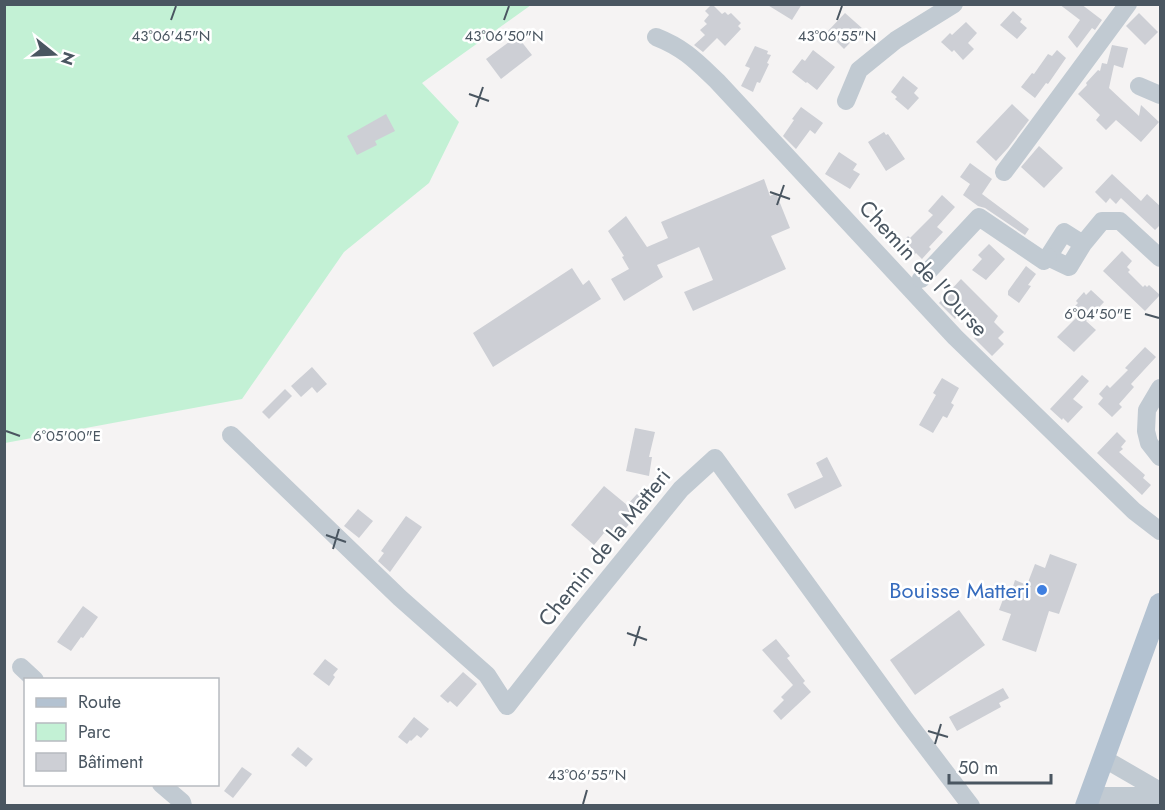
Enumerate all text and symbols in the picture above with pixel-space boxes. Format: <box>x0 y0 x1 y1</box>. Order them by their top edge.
north arrow <box>24 24 84 84</box>
text: 43°06'45"N <box>132 25 210 47</box>
text: 43°06'50"N <box>464 25 544 47</box>
text: 43°06'55"N <box>798 25 876 47</box>
text: N <box>55 49 81 68</box>
street label: Chemin de l'Ourse <box>852 192 996 344</box>
text: 6°04'50"E <box>1064 303 1132 325</box>
text: 6°05'00"E <box>33 425 101 447</box>
street label: Chemin de la Matteri <box>530 461 678 633</box>
place label: Bouisse Matteri <box>889 574 1030 606</box>
marker: Bouisse Matteri <box>1035 583 1049 597</box>
legend <box>24 678 219 786</box>
text: Route <box>78 689 121 715</box>
text: Parc <box>78 719 111 745</box>
scale bar <box>949 747 1051 785</box>
text: Bâtiment <box>78 749 144 775</box>
text: 50 m <box>958 755 998 781</box>
text: 43°06'55"N <box>548 764 626 786</box>

